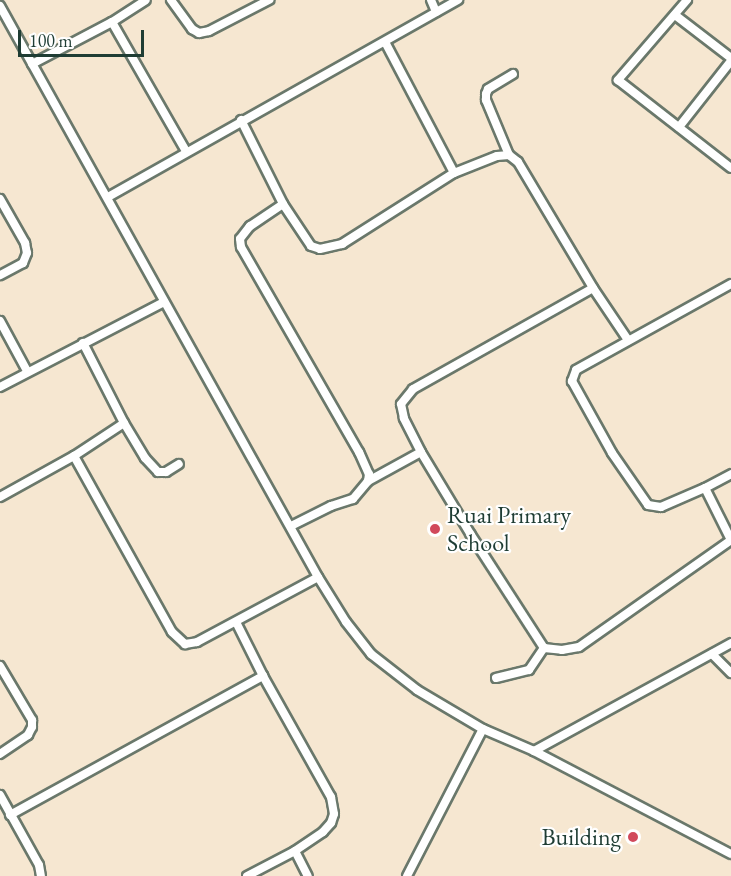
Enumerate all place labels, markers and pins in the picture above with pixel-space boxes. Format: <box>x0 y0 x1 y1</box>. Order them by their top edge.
place label: Ruai Primary School <box>447 501 571 557</box>
marker: Ruai Primary School <box>428 522 442 536</box>
place label: Building <box>541 823 621 851</box>
marker: Building <box>626 830 640 844</box>

